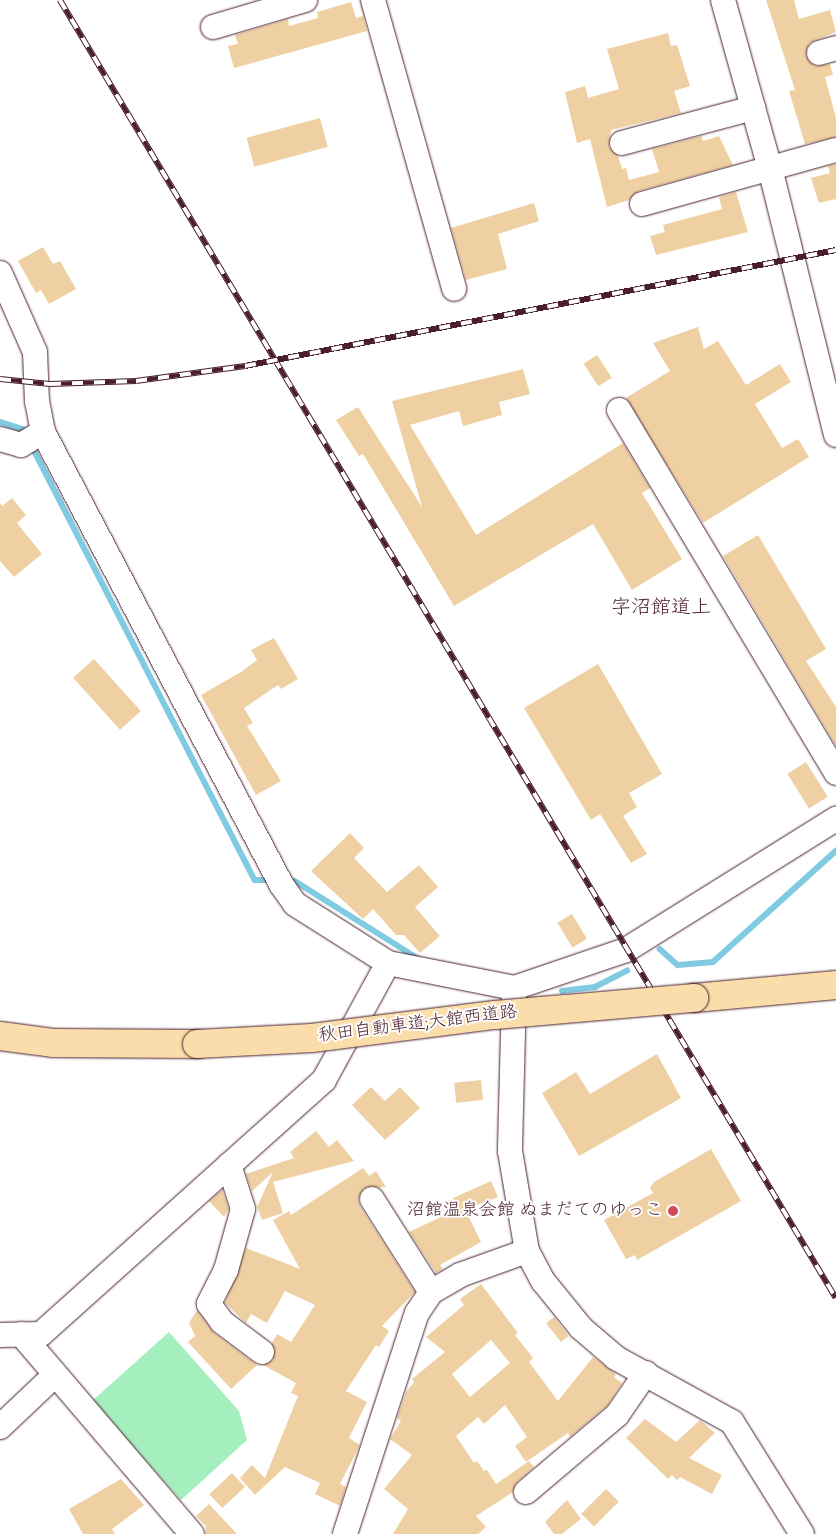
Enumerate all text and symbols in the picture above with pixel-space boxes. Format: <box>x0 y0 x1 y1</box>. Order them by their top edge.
district label: 字沼館道上 <box>611 596 711 620</box>
street label: 秋田自動車道;大館西道路 <box>317 1002 519 1048</box>
place label: 沼館温泉会館 ぬまだてのゆっこ <box>407 1200 663 1222</box>
marker: 沼館温泉会館 ぬまだてのゆっこ <box>667 1205 679 1217</box>

